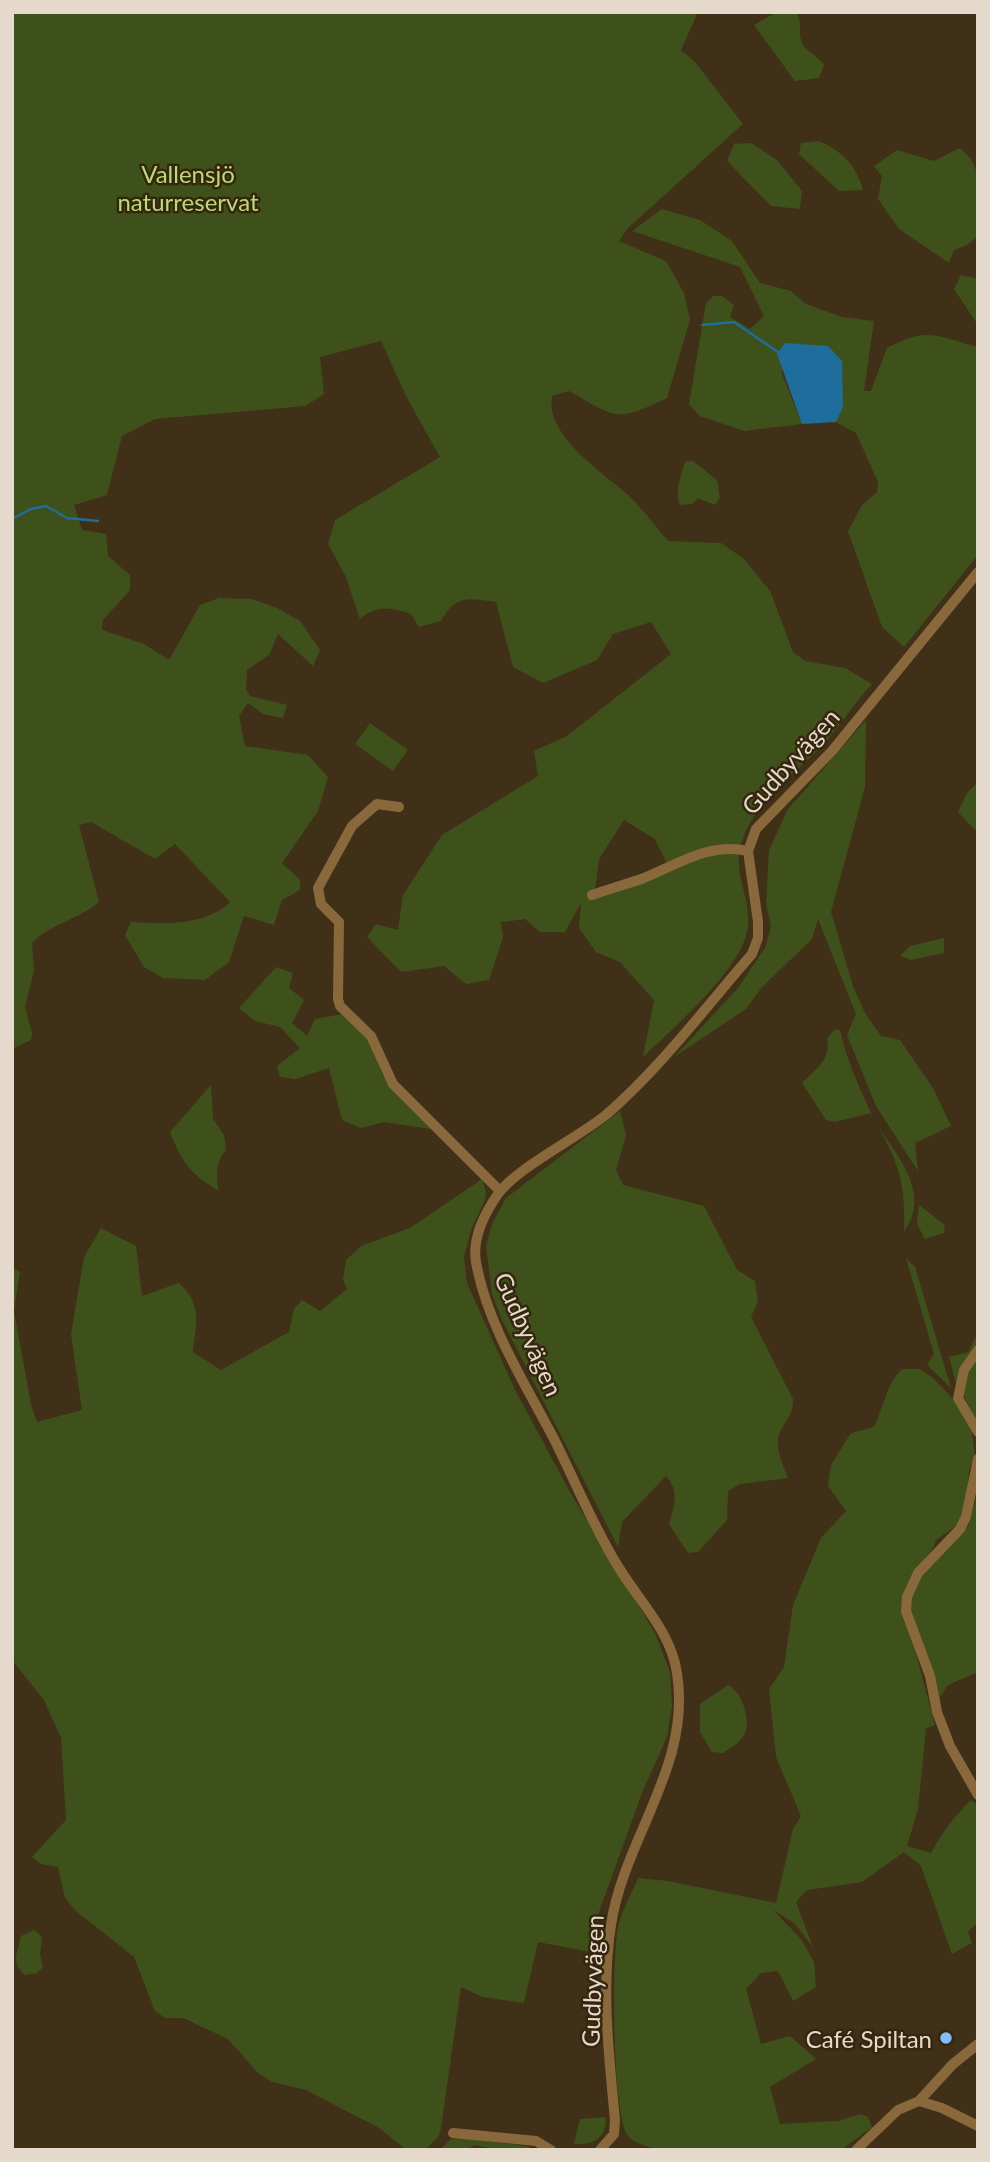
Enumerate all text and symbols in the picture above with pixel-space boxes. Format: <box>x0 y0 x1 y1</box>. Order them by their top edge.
park label: Vallensjö naturreservat <box>117 159 259 216</box>
street label: Gudbyvägen <box>735 702 845 820</box>
street label: Gudbyvägen <box>489 1268 569 1400</box>
street label: Gudbyvägen <box>575 1915 609 2047</box>
place label: Café Spiltan <box>806 2024 932 2053</box>
marker: Café Spiltan <box>938 2030 954 2046</box>

